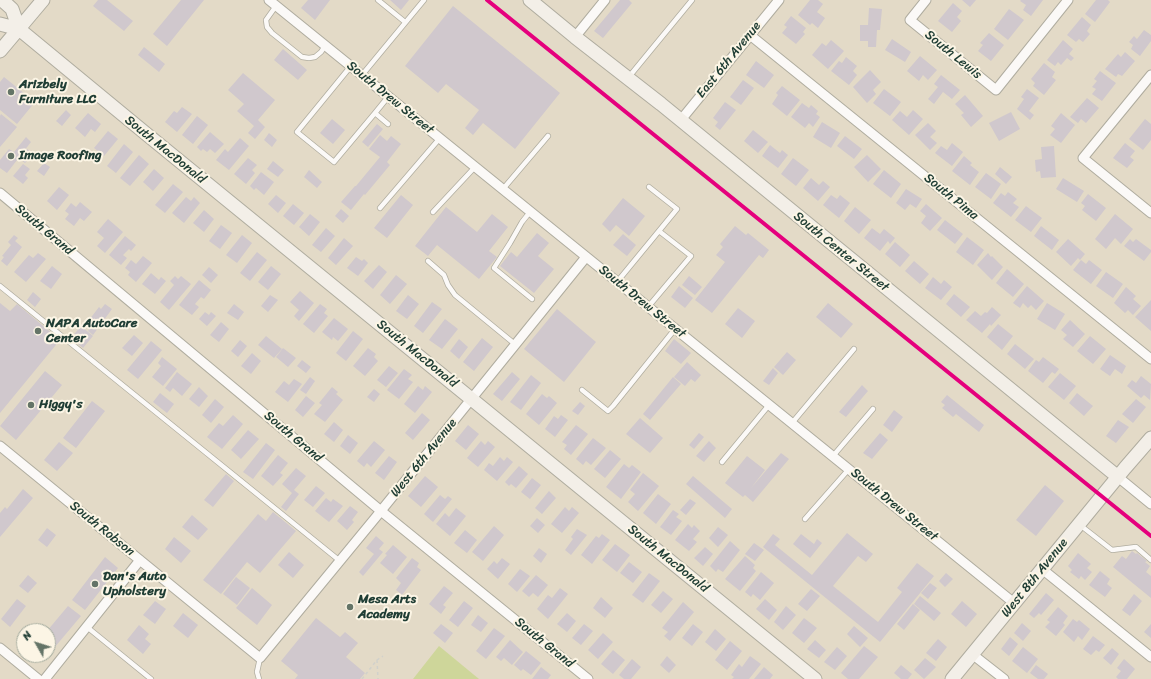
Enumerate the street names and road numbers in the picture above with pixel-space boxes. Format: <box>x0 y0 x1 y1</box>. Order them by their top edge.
street label: East 6th Avenue <box>694 19 764 101</box>
street label: South Lewis <box>921 27 985 83</box>
street label: South Drew Street <box>343 58 437 138</box>
street label: South MacDonald <box>121 113 209 187</box>
street label: South Pima <box>921 170 981 224</box>
street label: South Grand <box>12 201 76 259</box>
street label: South Center Street <box>790 209 892 295</box>
street label: South Drew Street <box>595 262 689 342</box>
street label: South MacDonald <box>373 317 461 391</box>
street label: South Grand <box>261 408 325 466</box>
street label: West 6th Avenue <box>388 416 460 500</box>
street label: South Drew Street <box>847 465 941 545</box>
street label: South Robson <box>66 498 138 560</box>
street label: South MacDonald <box>624 522 712 596</box>
street label: West 8th Avenue <box>998 535 1072 621</box>
street label: South Grand <box>511 614 577 672</box>

